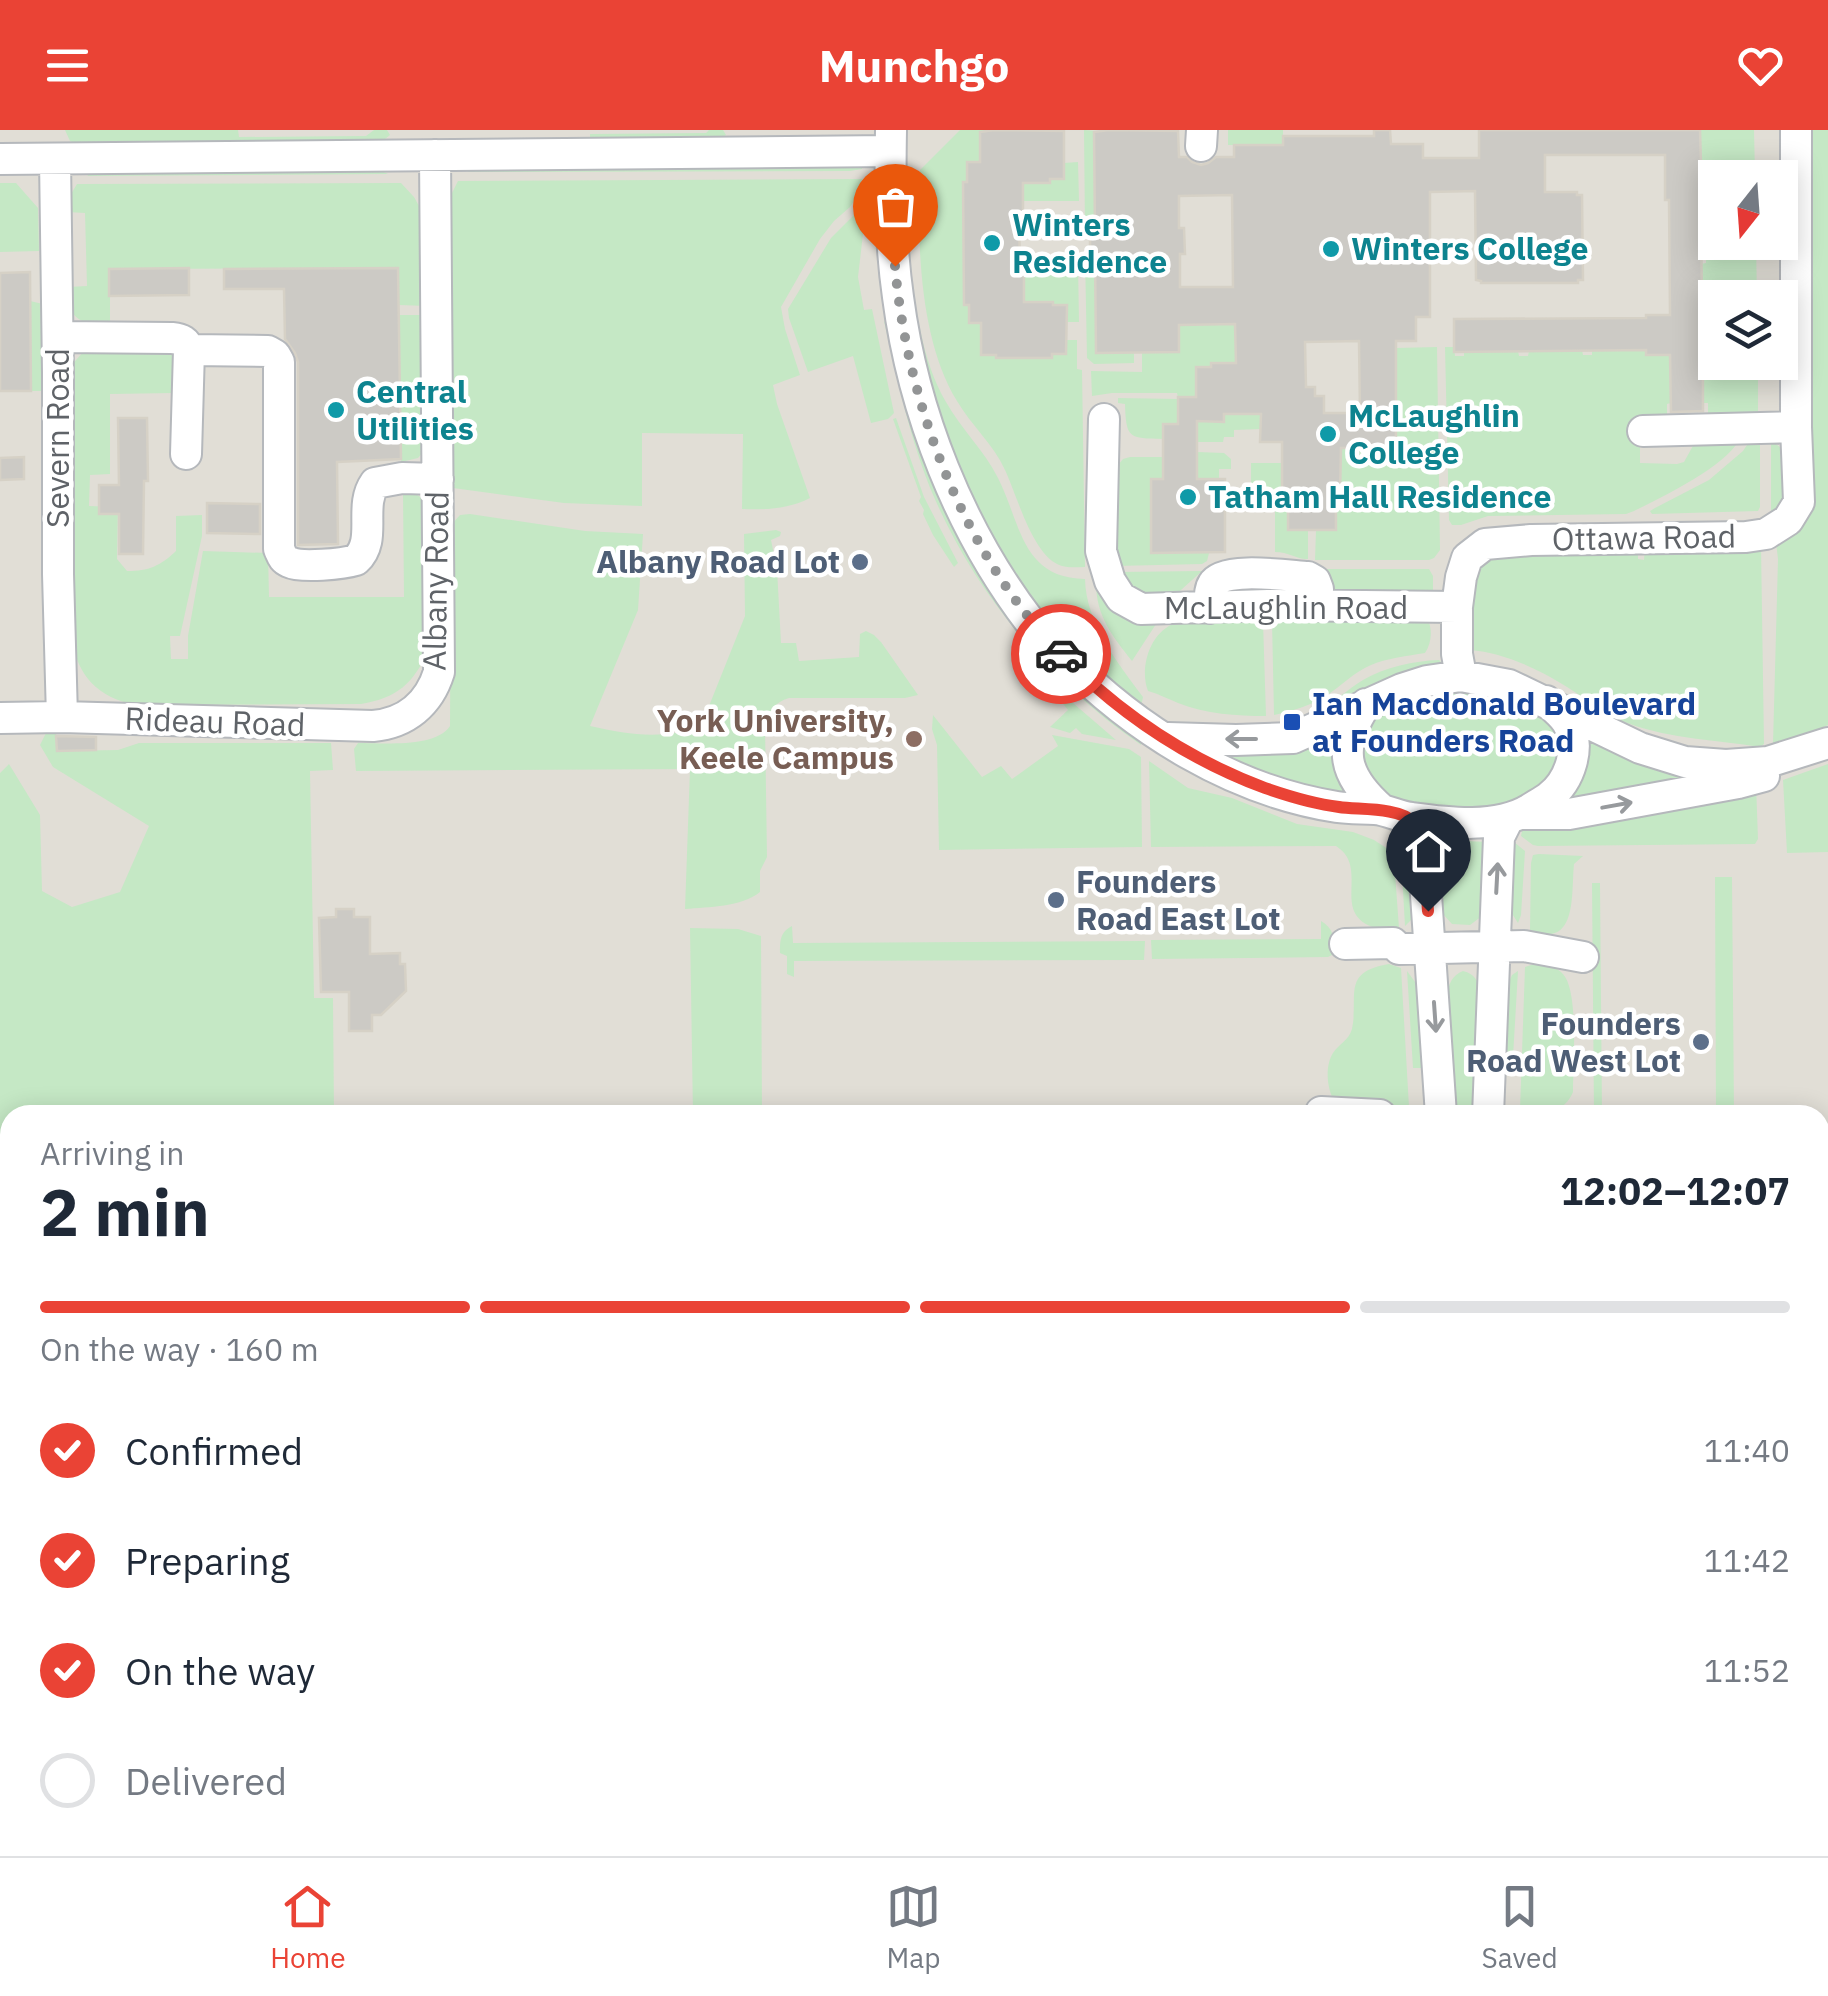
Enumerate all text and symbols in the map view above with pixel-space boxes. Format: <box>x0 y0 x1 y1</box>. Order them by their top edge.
text: Munchgo <box>819 36 1009 94</box>
icon: menu <box>40 38 95 93</box>
icon: heart <box>1733 38 1788 93</box>
north arrow <box>1698 160 1798 260</box>
map controls <box>1698 160 1798 380</box>
pin <box>853 164 938 267</box>
icon: bag <box>868 179 923 234</box>
place label: Winters Residence <box>1012 203 1167 282</box>
place label: Winters College <box>1351 227 1589 269</box>
marker: Winters Residence <box>981 232 1003 254</box>
marker: Winters College <box>1320 238 1342 260</box>
button: layers <box>1698 280 1798 380</box>
street label: Severn Road <box>36 348 78 528</box>
place label: Central Utilities <box>356 370 474 449</box>
place label: McLaughlin College <box>1348 394 1520 473</box>
marker: Central Utilities <box>325 399 347 421</box>
marker: McLaughlin College <box>1317 423 1339 445</box>
place label: Tatham Hall Residence <box>1208 475 1551 517</box>
marker: Tatham Hall Residence <box>1177 486 1199 508</box>
street label: Albany Road <box>412 491 458 671</box>
street label: Ottawa Road <box>1551 514 1736 560</box>
place label: Albany Road Lot <box>596 540 840 582</box>
marker: Albany Road Lot <box>849 551 871 573</box>
street label: McLaughlin Road <box>1164 586 1408 628</box>
courier <box>1011 604 1111 704</box>
icon: car <box>1034 627 1089 682</box>
place label: Ian Macdonald Boulevard at Founders Road <box>1312 682 1696 761</box>
street label: Rideau Road <box>124 697 306 745</box>
place label: York University, Keele Campus <box>657 699 894 778</box>
marker: Ian Macdonald Boulevard at Founders Road <box>1281 711 1303 733</box>
marker: York University, Keele Campus <box>903 728 925 750</box>
one-way arrow <box>1225 730 1257 749</box>
one-way arrow <box>1601 795 1633 814</box>
pin <box>1386 809 1471 912</box>
icon: home <box>1401 824 1456 879</box>
place label: Founders Road East Lot <box>1076 860 1280 939</box>
one-way arrow <box>1488 862 1507 894</box>
marker: Founders Road East Lot <box>1045 889 1067 911</box>
one-way arrow <box>1426 1000 1445 1033</box>
place label: Founders Road West Lot <box>1466 1002 1681 1081</box>
marker: Founders Road West Lot <box>1690 1031 1712 1053</box>
text: Arriving in <box>40 1132 185 1174</box>
text: 12:02–12:07 <box>1560 1166 1790 1215</box>
text: 2 min <box>40 1169 210 1254</box>
text: On the way · 160 m <box>40 1328 319 1370</box>
icon: check <box>40 1423 95 1478</box>
text: Confirmed <box>125 1426 303 1475</box>
text: 11:40 <box>1704 1429 1790 1471</box>
icon: check <box>40 1533 95 1588</box>
text: Preparing <box>125 1536 290 1585</box>
text: 11:42 <box>1704 1539 1790 1581</box>
icon: check <box>40 1643 95 1698</box>
text: On the way <box>125 1646 315 1695</box>
text: 11:52 <box>1704 1649 1790 1691</box>
text: Delivered <box>125 1756 287 1805</box>
tab: Home <box>270 1879 346 1976</box>
tab: Map <box>886 1879 941 1976</box>
tab: Saved <box>1482 1879 1558 1976</box>

